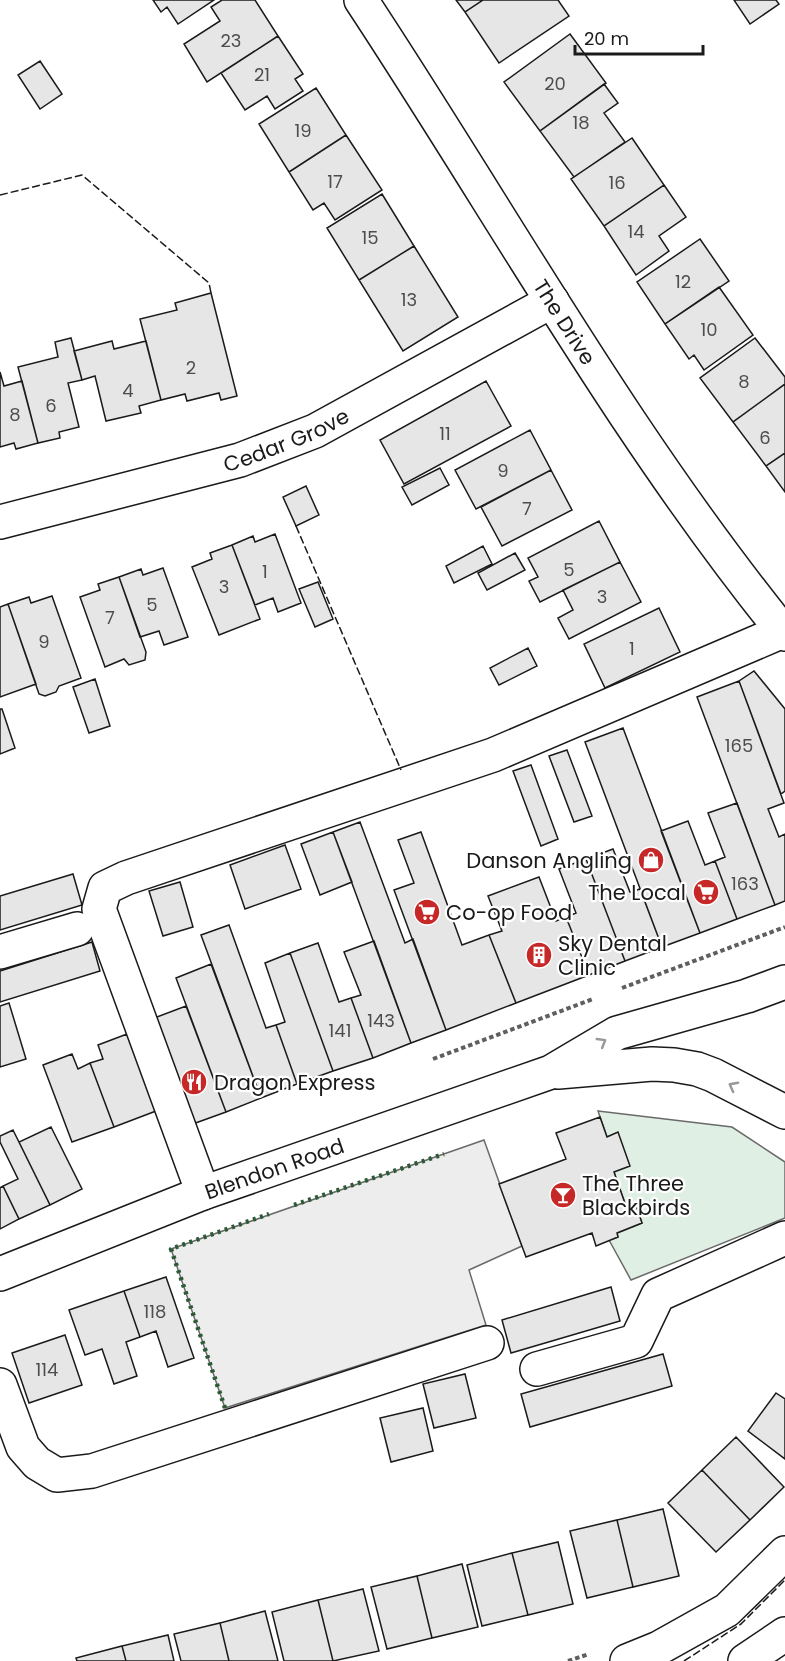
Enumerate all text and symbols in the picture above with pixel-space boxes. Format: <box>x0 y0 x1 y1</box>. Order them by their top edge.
scale bar <box>575 18 702 56</box>
text: 20 m <box>584 26 629 51</box>
house number: 23 <box>221 28 241 53</box>
house number: 21 <box>254 62 270 87</box>
house number: 20 <box>544 71 566 96</box>
house number: 18 <box>572 110 590 135</box>
house number: 19 <box>294 118 312 143</box>
house number: 17 <box>327 169 343 194</box>
house number: 16 <box>608 170 626 195</box>
house number: 14 <box>627 219 645 244</box>
house number: 15 <box>361 225 379 250</box>
house number: 12 <box>675 269 691 294</box>
street label: The Drive <box>527 274 603 370</box>
house number: 13 <box>401 287 417 312</box>
house number: 10 <box>700 317 718 342</box>
house number: 2 <box>186 355 196 380</box>
house number: 8 <box>738 369 750 394</box>
house number: 4 <box>122 378 134 403</box>
house number: 6 <box>45 393 57 418</box>
street label: Cedar Grove <box>220 401 354 478</box>
house number: 8 <box>9 402 21 427</box>
house number: 11 <box>439 421 451 446</box>
house number: 6 <box>759 425 771 450</box>
house number: 9 <box>497 458 509 483</box>
house number: 7 <box>522 496 532 521</box>
house number: 5 <box>563 557 575 582</box>
house number: 1 <box>262 559 268 584</box>
house number: 3 <box>219 574 229 599</box>
house number: 3 <box>597 584 607 609</box>
house number: 5 <box>146 592 158 617</box>
house number: 7 <box>105 605 115 630</box>
house number: 9 <box>38 629 50 654</box>
house number: 1 <box>629 636 635 661</box>
house number: 165 <box>725 733 753 758</box>
shop icon: Danson Angling <box>636 845 666 875</box>
place label: Danson Angling <box>466 846 632 875</box>
house number: 163 <box>731 871 759 896</box>
supermarket icon: The Local <box>691 877 721 907</box>
place label: The Local <box>588 878 686 907</box>
supermarket icon: Co-op Food <box>412 897 442 927</box>
place label: Co-op Food <box>446 898 572 927</box>
place label: Sky Dental Clinic <box>558 929 667 982</box>
building icon: Sky Dental Clinic <box>524 940 554 970</box>
house number: 143 <box>367 1008 395 1033</box>
house number: 141 <box>329 1018 351 1043</box>
one-way arrow <box>596 1038 606 1050</box>
restaurant icon: Dragon Express <box>179 1067 209 1097</box>
place label: Dragon Express <box>214 1068 375 1097</box>
one-way arrow <box>729 1082 739 1093</box>
street label: Blendon Road <box>201 1131 348 1206</box>
place label: The Three Blackbirds <box>582 1169 690 1222</box>
bar icon: The Three Blackbirds <box>548 1180 578 1210</box>
house number: 118 <box>144 1299 166 1324</box>
house number: 114 <box>36 1357 58 1382</box>

